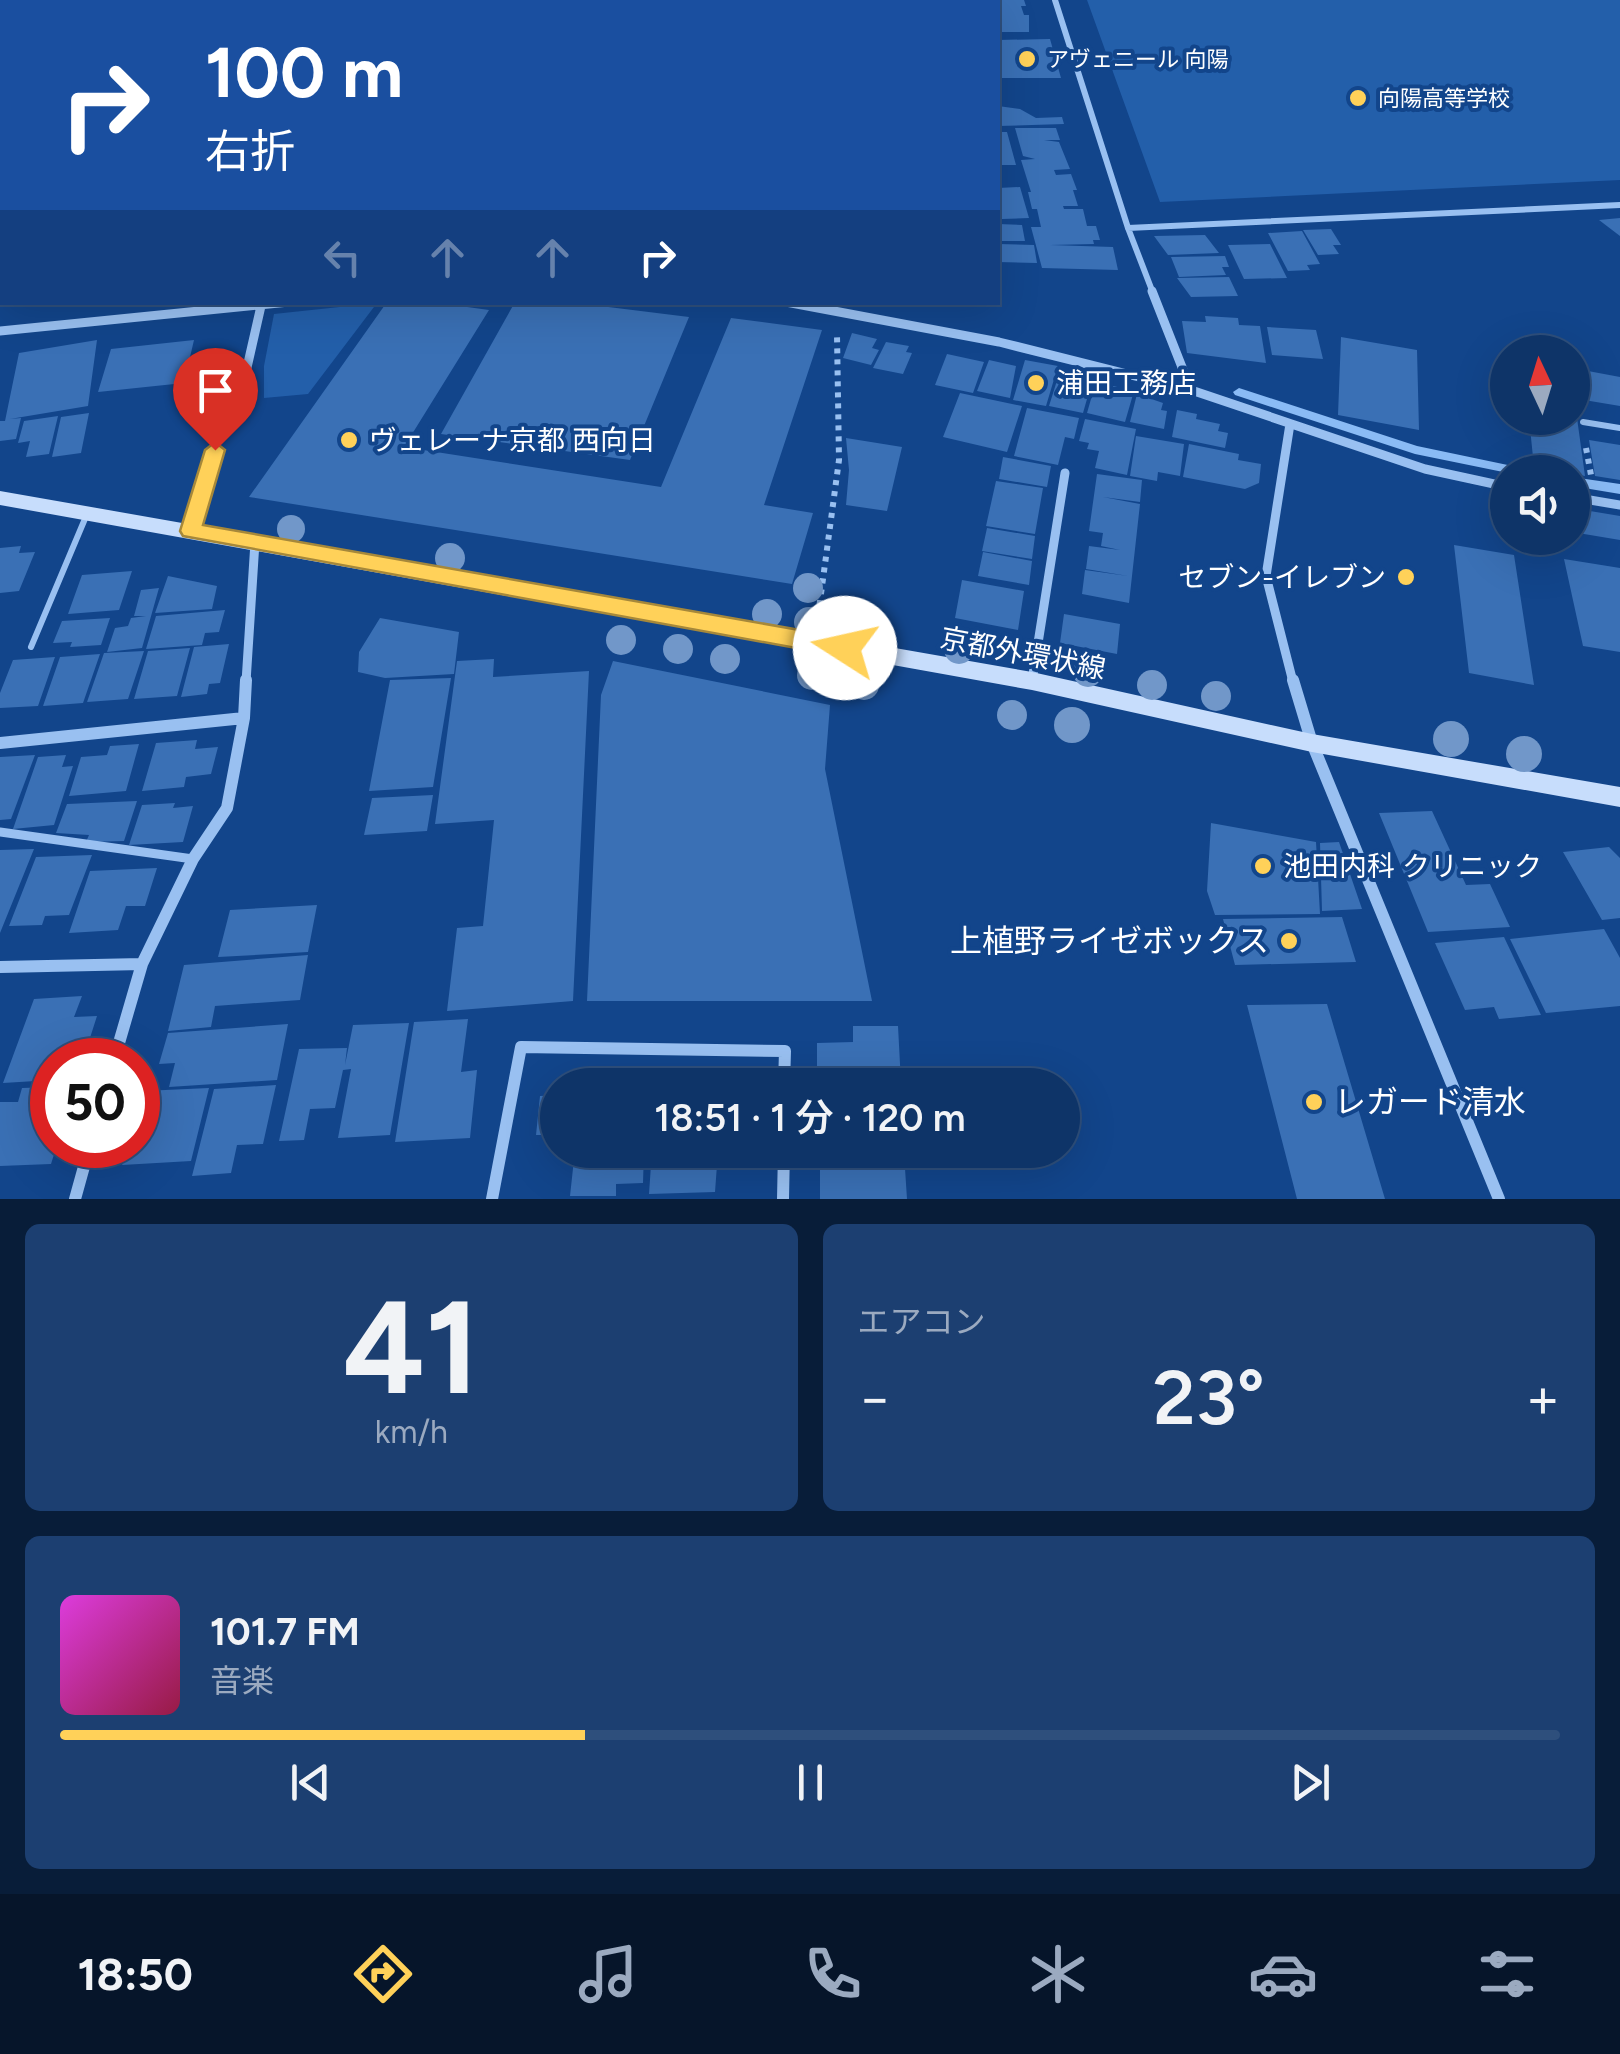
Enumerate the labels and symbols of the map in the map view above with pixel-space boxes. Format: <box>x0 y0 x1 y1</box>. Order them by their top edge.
place label: アヴェニール 向陽 <box>1047 46 1228 73</box>
marker: アヴェニール 向陽 <box>1016 48 1038 70</box>
place label: 向陽高等学校 <box>1378 85 1510 112</box>
marker: 向陽高等学校 <box>1347 87 1369 109</box>
north arrow <box>1490 335 1590 435</box>
pin <box>173 348 258 451</box>
place label: 浦田工務店 <box>1056 366 1196 400</box>
marker: 浦田工務店 <box>1025 372 1047 394</box>
place label: ヴェレーナ京都 西向日 <box>369 423 656 457</box>
marker: ヴェレーナ京都 西向日 <box>338 429 360 451</box>
place label: セブン-イレブン <box>1178 560 1386 594</box>
marker: セブン-イレブン <box>1395 566 1417 588</box>
position arrow <box>793 596 897 700</box>
street label: 京都外環状線 <box>937 620 1109 686</box>
place label: 池田内科 クリニック <box>1283 849 1542 883</box>
marker: 池田内科 クリニック <box>1252 855 1274 877</box>
place label: 上植野ライゼボックス <box>950 922 1269 960</box>
marker: 上植野ライゼボックス <box>1278 930 1300 952</box>
speed limit sign: 50 <box>30 1038 160 1168</box>
place label: レガード清水 <box>1334 1083 1526 1121</box>
marker: レガード清水 <box>1303 1091 1325 1113</box>

